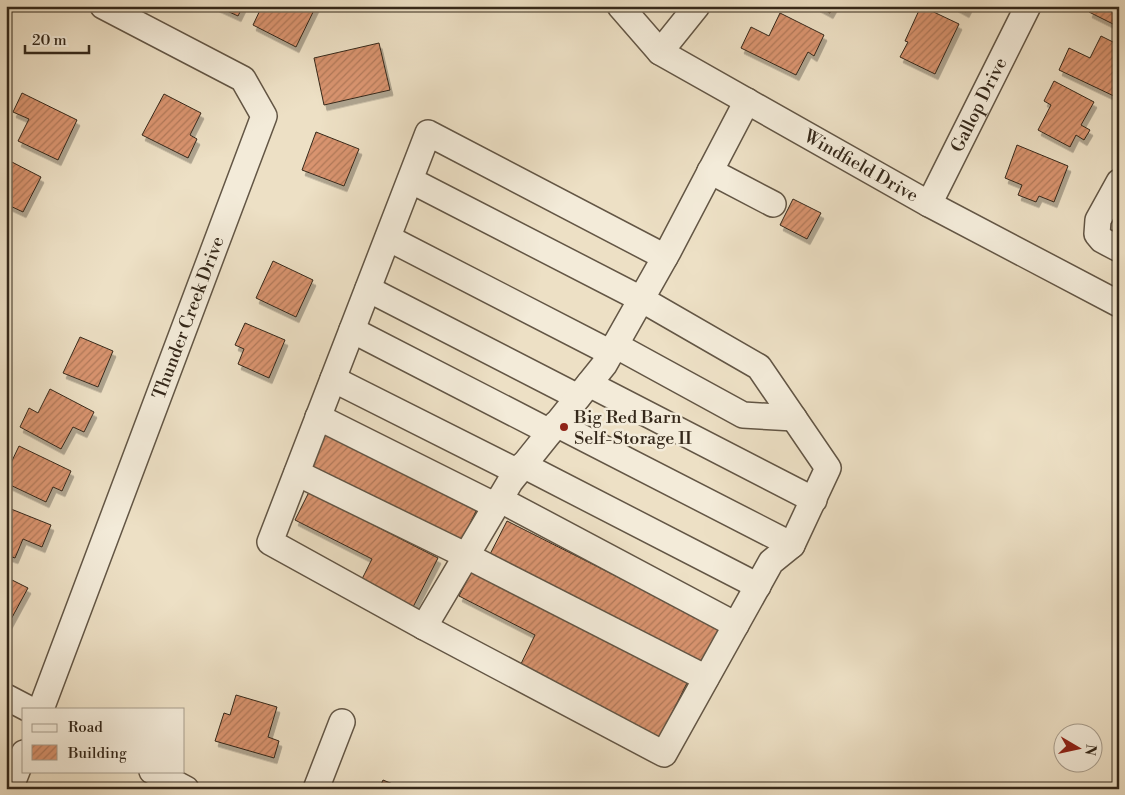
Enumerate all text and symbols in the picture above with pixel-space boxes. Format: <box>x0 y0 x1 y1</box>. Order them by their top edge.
scale bar <box>25 22 89 54</box>
text: 20 m <box>32 31 67 50</box>
street label: Gallop Drive <box>946 54 1012 156</box>
street label: Windfield Drive <box>799 124 922 208</box>
street label: Thunder Creek Drive <box>148 233 230 403</box>
place label: Big Red Barn Self-Storage II <box>573 406 692 450</box>
marker: Big Red Barn Self-Storage II <box>558 421 570 433</box>
legend <box>22 708 185 772</box>
text: Road <box>68 718 103 737</box>
north arrow <box>1052 722 1102 772</box>
text: N <box>1080 743 1100 757</box>
text: Building <box>67 744 127 763</box>

